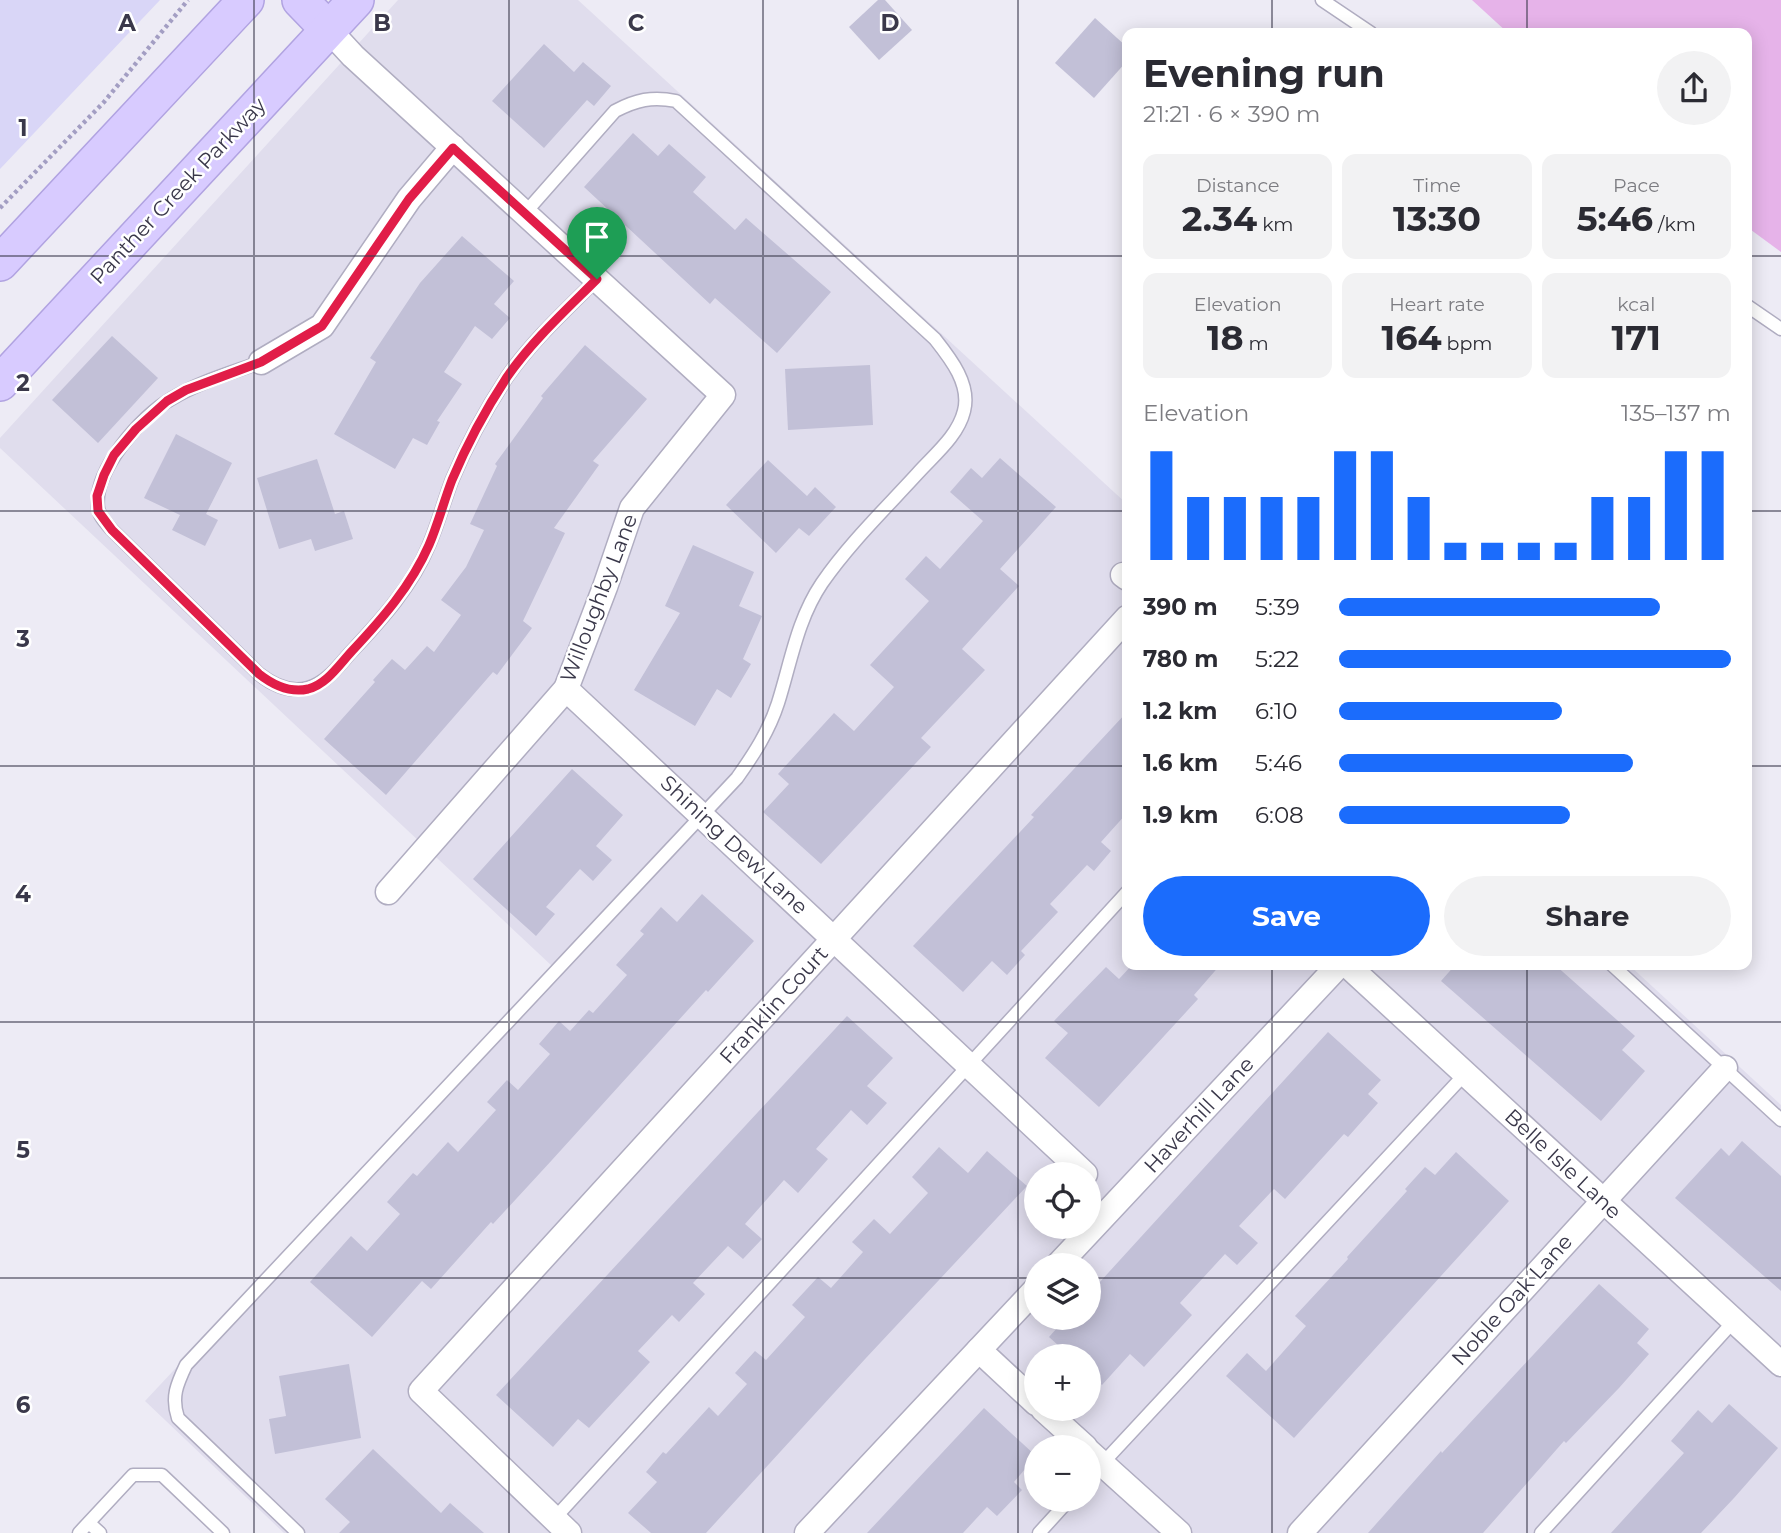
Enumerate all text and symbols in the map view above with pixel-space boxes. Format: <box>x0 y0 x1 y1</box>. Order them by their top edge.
text: A <box>117 9 136 37</box>
text: B <box>373 9 391 37</box>
text: C <box>628 9 645 37</box>
text: D <box>881 9 900 37</box>
text: Evening run <box>1143 50 1385 97</box>
button: share <box>1657 51 1731 125</box>
street label: Panther Creek Parkway <box>85 92 271 289</box>
text: 21:21 · 6 × 390 m <box>1143 100 1320 128</box>
text: 1 <box>18 114 28 142</box>
text: Distance <box>1196 174 1279 197</box>
text: Time <box>1413 174 1461 197</box>
text: Pace <box>1613 174 1660 197</box>
text: 2.34 <box>1182 197 1257 240</box>
text: 13:30 <box>1393 197 1481 240</box>
text: 5:46 <box>1577 197 1653 240</box>
pin <box>567 207 627 279</box>
text: km <box>1257 213 1294 236</box>
text: /km <box>1653 213 1696 236</box>
icon: arrive <box>578 218 616 256</box>
text: Elevation <box>1194 293 1282 316</box>
text: Heart rate <box>1389 293 1485 316</box>
text: kcal <box>1617 293 1655 316</box>
text: 18 <box>1207 316 1244 359</box>
text: 164 <box>1381 316 1442 359</box>
text: 171 <box>1612 316 1661 359</box>
text: m <box>1244 332 1269 355</box>
text: bpm <box>1442 332 1493 355</box>
text: 2 <box>16 369 30 397</box>
text: Elevation <box>1143 399 1249 427</box>
text: 135–137 m <box>1621 399 1731 427</box>
street label: Willoughby Lane <box>555 510 642 685</box>
text: 390 m <box>1143 593 1218 621</box>
text: 5:39 <box>1255 593 1300 621</box>
text: 3 <box>15 625 30 653</box>
text: 780 m <box>1143 645 1218 673</box>
text: 5:22 <box>1255 645 1299 673</box>
text: 1.2 km <box>1143 697 1217 725</box>
text: 6:10 <box>1255 697 1297 725</box>
text: 1.6 km <box>1143 749 1218 777</box>
text: 5:46 <box>1255 749 1302 777</box>
street label: Shining Dew Lane <box>656 770 813 919</box>
text: 1.9 km <box>1143 801 1218 829</box>
text: 6:08 <box>1255 801 1304 829</box>
button: Save <box>1143 876 1430 956</box>
button: Share <box>1444 876 1731 956</box>
text: 4 <box>15 880 31 908</box>
street label: Franklin Court <box>714 941 833 1069</box>
street label: Haverhill Lane <box>1138 1051 1259 1178</box>
street label: Belle Isle Lane <box>1500 1103 1627 1224</box>
text: 5 <box>16 1136 30 1164</box>
map controls <box>1024 1162 1101 1512</box>
button: locate <box>1024 1162 1101 1239</box>
street label: Noble Oak Lane <box>1446 1229 1577 1370</box>
button: layers <box>1024 1253 1101 1330</box>
button: + <box>1024 1344 1101 1421</box>
text: 6 <box>16 1391 31 1419</box>
button: − <box>1024 1435 1101 1512</box>

